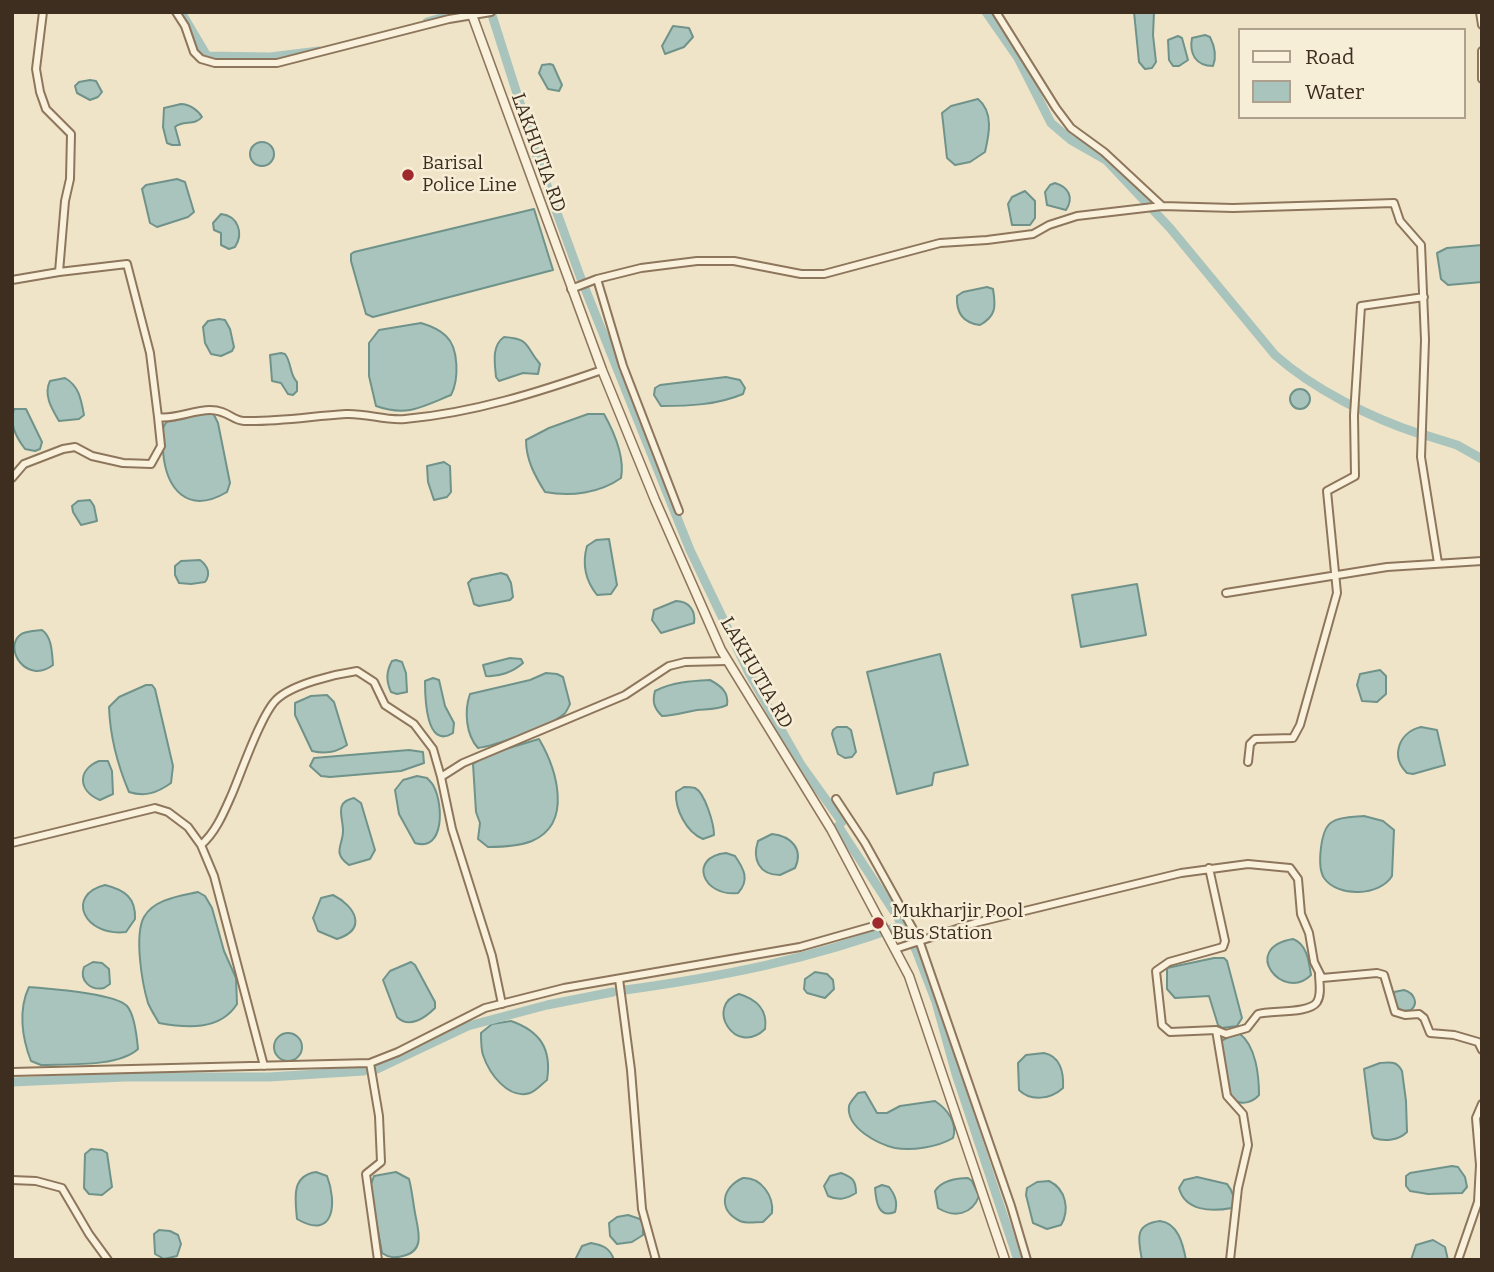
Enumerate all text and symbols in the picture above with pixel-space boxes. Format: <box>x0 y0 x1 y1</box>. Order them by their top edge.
legend <box>1238 28 1466 119</box>
text: Road <box>1305 44 1354 70</box>
text: Water <box>1305 79 1364 105</box>
street label: LAKHUTIA RD <box>506 90 570 216</box>
place label: Barisal Police Line <box>422 153 517 197</box>
marker: Barisal Police Line <box>400 167 416 183</box>
street label: LAKHUTIA RD <box>715 613 797 733</box>
place label: Mukharjir Pool Bus Station <box>892 901 1023 945</box>
marker: Mukharjir Pool Bus Station <box>870 915 886 931</box>

